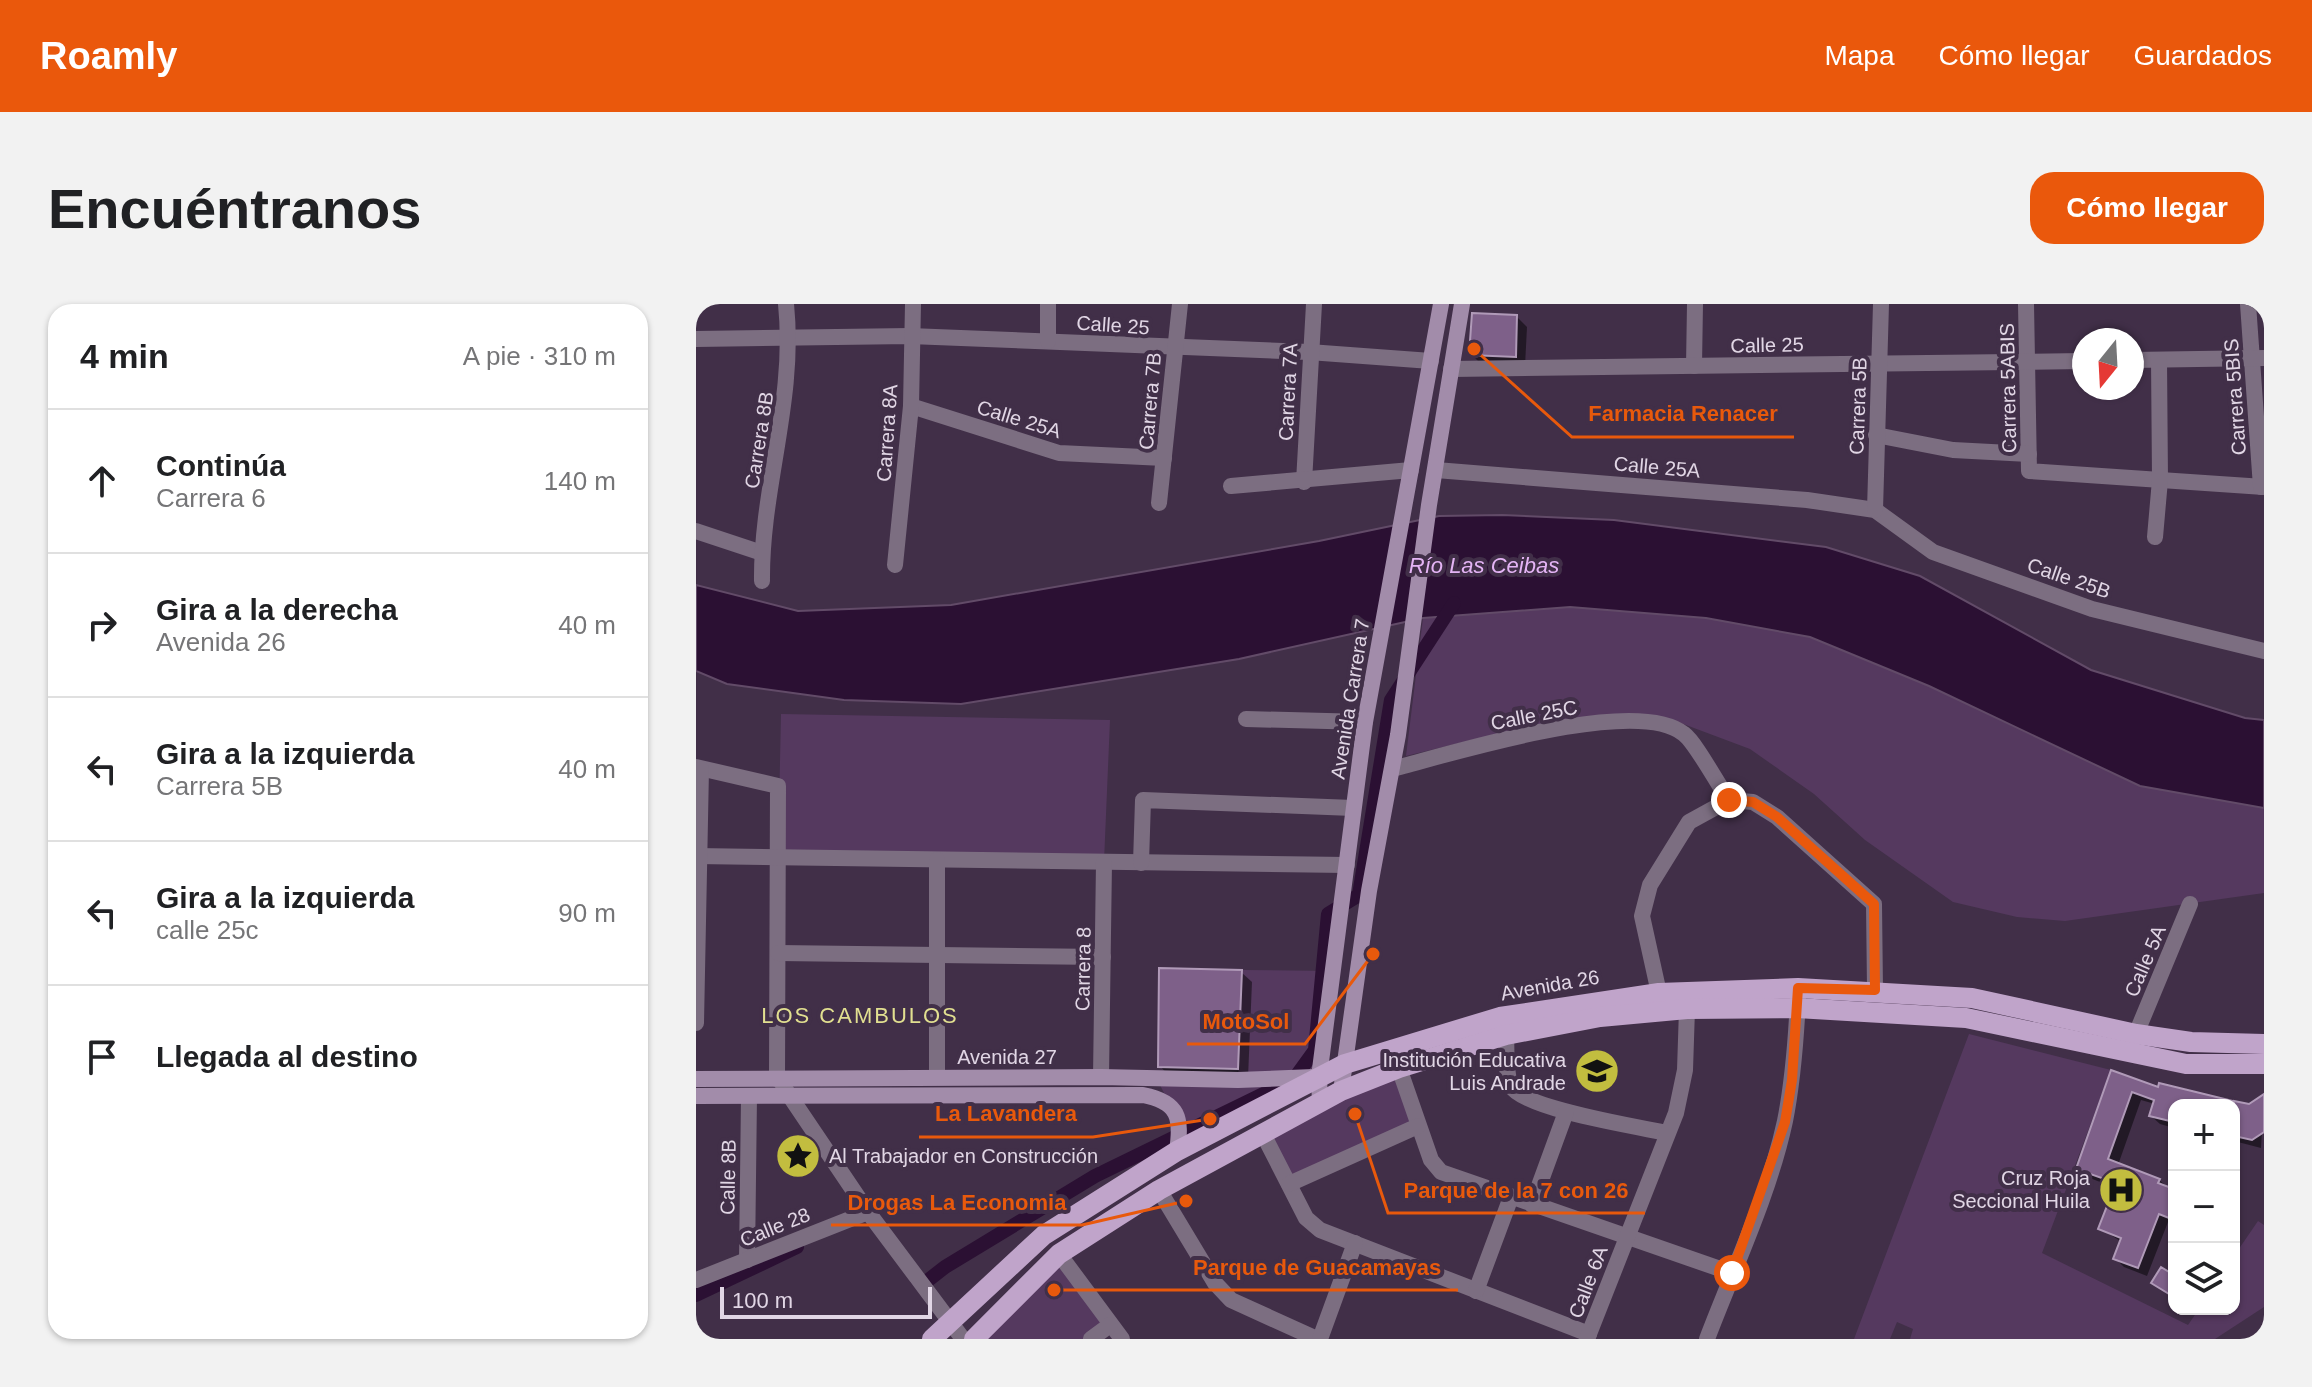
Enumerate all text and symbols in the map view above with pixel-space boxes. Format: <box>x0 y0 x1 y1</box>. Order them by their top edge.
text: Roamly <box>40 35 177 77</box>
text: Mapa <box>1824 40 1895 71</box>
text: Cómo llegar <box>1939 40 2089 71</box>
text: Guardados <box>2133 40 2272 71</box>
button: Cómo llegar <box>2030 172 2264 244</box>
text: Encuéntranos <box>48 177 421 240</box>
street label: Calle 25 <box>1076 311 1150 339</box>
street label: Carrera 5ABIS <box>1996 323 2020 453</box>
north arrow <box>2072 328 2144 400</box>
street label: Calle 25 <box>1730 333 1804 357</box>
text: 4 min <box>80 337 169 375</box>
street label: Carrera 5BIS <box>2220 338 2250 456</box>
text: A pie · 310 m <box>463 341 616 371</box>
street label: Carrera 7A <box>1274 342 1302 441</box>
street label: Carrera 7B <box>1135 351 1165 451</box>
street label: Carrera 5B <box>1845 357 1871 455</box>
street label: Carrera 8A <box>873 383 901 483</box>
street label: Carrera 8B <box>740 390 778 490</box>
callout: Farmacia Renacer <box>1572 391 1794 437</box>
street label: Calle 25A <box>974 396 1064 442</box>
text: Farmacia Renacer <box>1588 401 1778 426</box>
text: Continúa <box>156 449 286 482</box>
street label: Calle 25A <box>1613 452 1702 482</box>
icon: ahead <box>80 459 124 503</box>
text: 140 m <box>544 466 616 496</box>
text: Carrera 6 <box>156 483 266 513</box>
water label: Río Las Ceibas <box>1409 553 1559 578</box>
street label: Calle 25B <box>2024 553 2114 603</box>
text: Gira a la derecha <box>156 593 398 626</box>
icon: right <box>80 603 124 647</box>
text: 40 m <box>558 610 616 640</box>
street label: Avenida Carrera 7 <box>1326 617 1374 781</box>
text: Avenida 26 <box>156 627 286 657</box>
street label: Calle 25C <box>1489 696 1579 734</box>
text: Gira a la izquierda <box>156 737 414 770</box>
icon: left <box>80 747 124 791</box>
text: 40 m <box>558 754 616 784</box>
text: Carrera 5B <box>156 771 283 801</box>
route end <box>1711 782 1747 818</box>
text: Gira a la izquierda <box>156 881 414 914</box>
icon: left <box>80 891 124 935</box>
text: 90 m <box>558 898 616 928</box>
text: calle 25c <box>156 915 259 945</box>
street label: Calle 5A <box>2120 921 2170 1000</box>
street label: Carrera 8 <box>1071 927 1095 1011</box>
street label: Avenida 26 <box>1499 966 1601 1004</box>
callout: MotoSol <box>1187 998 1305 1044</box>
district label: LOS CAMBULOS <box>761 1003 959 1028</box>
text: MotoSol <box>1203 1009 1289 1034</box>
icon: arrive <box>80 1035 124 1079</box>
text: Llegada al destino <box>156 1040 418 1073</box>
street label: Avenida 27 <box>957 1046 1057 1068</box>
school or university icon: Institución Educativa Luis Andrade <box>1573 1047 1621 1095</box>
place label: Institución Educativa Luis Andrade <box>1383 1049 1567 1094</box>
callout: La Lavandera <box>919 1091 1093 1137</box>
map controls <box>2168 1099 2240 1315</box>
button: + <box>2168 1099 2240 1171</box>
text: La Lavandera <box>935 1101 1078 1126</box>
place icon: Al Trabajador en Construcción <box>774 1132 822 1180</box>
street label: Calle 8B <box>716 1139 740 1215</box>
place label: Al Trabajador en Construcción <box>829 1145 1098 1167</box>
hospital icon: Cruz Roja Seccional Huila <box>2097 1166 2145 1214</box>
callout: Parque de la 7 con 26 <box>1388 1167 1645 1213</box>
place label: Cruz Roja Seccional Huila <box>1952 1167 2091 1212</box>
button: − <box>2168 1171 2240 1243</box>
text: Parque de la 7 con 26 <box>1404 1178 1628 1203</box>
callout: Drogas La Economia <box>831 1179 1082 1225</box>
text: Drogas La Economia <box>848 1190 1067 1215</box>
street label: Calle 28 <box>737 1203 813 1251</box>
street label: Calle 6A <box>1564 1242 1612 1321</box>
button: layers <box>2168 1243 2240 1315</box>
callout: Parque de Guacamayas <box>1177 1244 1458 1290</box>
text: Parque de Guacamayas <box>1193 1255 1441 1280</box>
route start <box>1714 1255 1750 1291</box>
scale bar <box>720 1283 932 1319</box>
text: 100 m <box>732 1288 793 1313</box>

